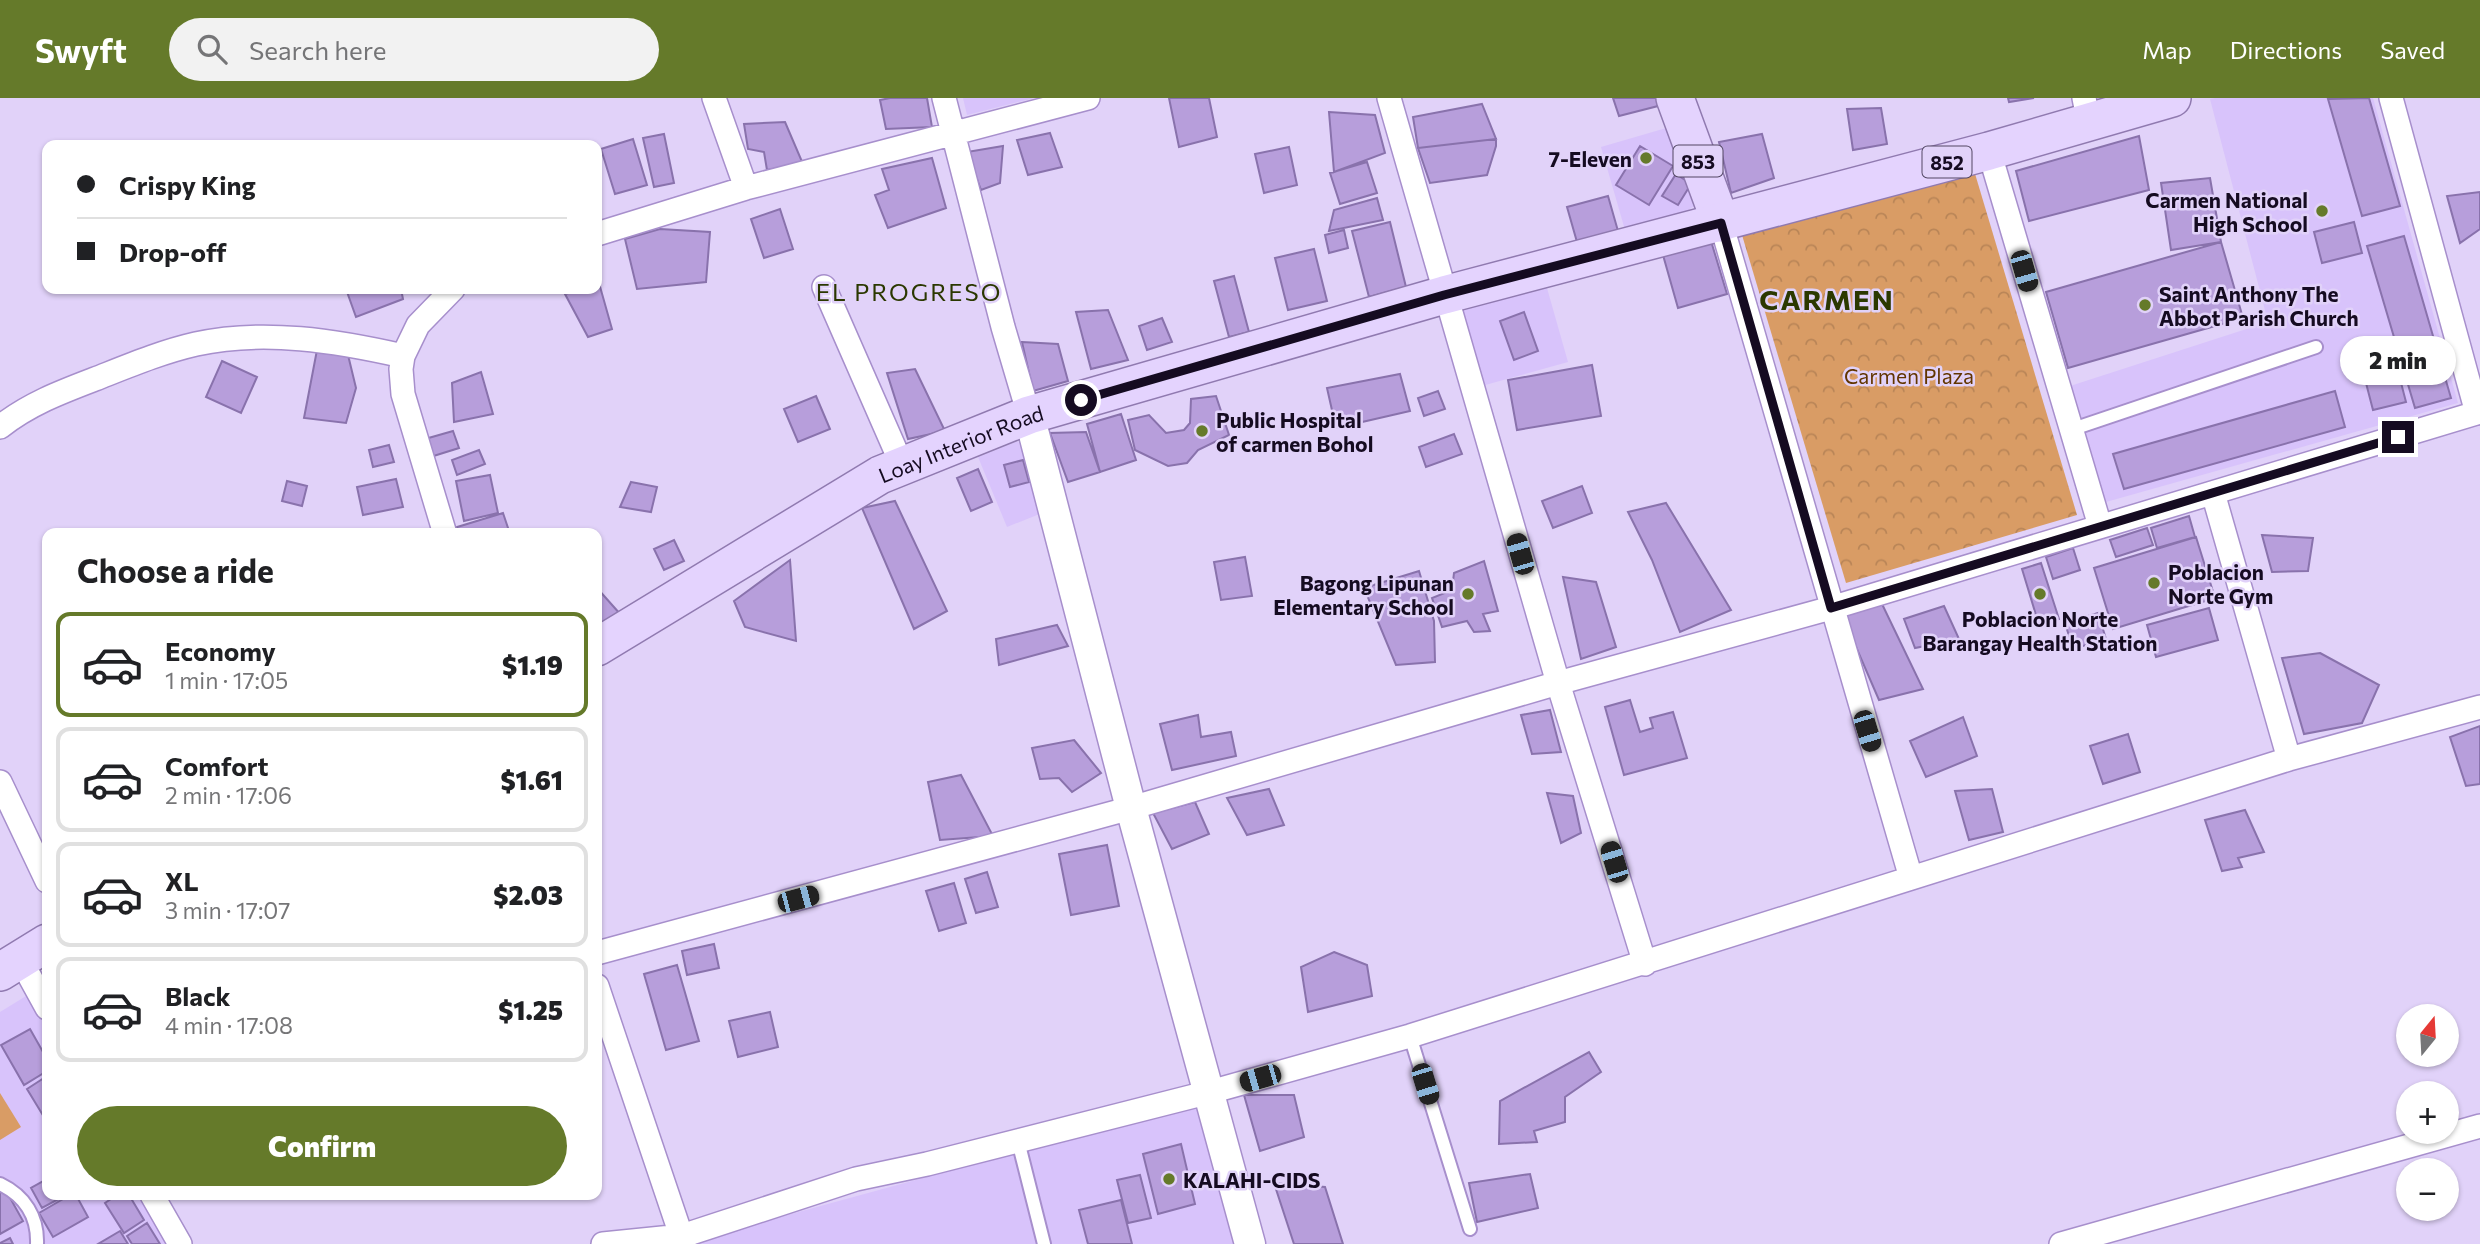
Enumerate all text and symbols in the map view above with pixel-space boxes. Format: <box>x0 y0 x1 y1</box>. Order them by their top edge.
search box <box>169 18 659 81</box>
text: Swyft <box>35 29 127 70</box>
icon: search <box>193 30 231 68</box>
text: Search here <box>249 34 386 65</box>
text: Map <box>2142 35 2192 64</box>
text: Directions <box>2230 35 2342 64</box>
text: Saved <box>2380 35 2445 64</box>
place label: 7-Eleven <box>1548 146 1632 171</box>
road number: 853 <box>1674 146 1722 176</box>
road number: 852 <box>1923 146 1972 178</box>
marker: 7-Eleven <box>1638 150 1654 166</box>
text: Crispy King <box>119 169 256 200</box>
place label: Carmen National High School <box>2145 187 2308 236</box>
marker: Carmen National High School <box>2314 203 2330 219</box>
text: Drop-off <box>119 236 226 267</box>
car <box>2009 248 2040 294</box>
district label: EL PROGRESO <box>816 277 1002 306</box>
place label: Saint Anthony The Abbot Parish Church <box>2159 281 2359 330</box>
district label: CARMEN <box>1759 282 1895 316</box>
marker: Saint Anthony The Abbot Parish Church <box>2137 297 2153 313</box>
callout: 2 min <box>2340 336 2456 384</box>
text: 2 min <box>2369 346 2427 374</box>
park label: Carmen Plaza <box>1844 363 1974 388</box>
route start <box>1065 384 1097 416</box>
street label: Loay Interior Road <box>874 399 1046 487</box>
place label: Public Hospital of carmen Bohol <box>1216 407 1373 456</box>
route end <box>2382 421 2414 453</box>
marker: Public Hospital of carmen Bohol <box>1194 423 1210 439</box>
car <box>1505 531 1536 577</box>
text: Choose a ride <box>77 550 274 590</box>
place label: Poblacion Norte Gym <box>2168 559 2273 608</box>
place label: Bagong Lipunan Elementary School <box>1273 570 1454 619</box>
marker: Poblacion Norte Gym <box>2146 575 2162 591</box>
marker: Bagong Lipunan Elementary School <box>1460 586 1476 602</box>
marker: Poblacion Norte Barangay Health Station <box>2032 586 2048 602</box>
place label: Poblacion Norte Barangay Health Station <box>1923 606 2157 655</box>
icon: car <box>81 633 144 696</box>
text: Economy <box>165 635 276 666</box>
text: $1.19 <box>502 649 563 680</box>
text: 1 min · 17:05 <box>165 666 288 694</box>
car <box>1851 708 1884 754</box>
icon: car <box>81 748 144 811</box>
text: Comfort <box>165 750 268 781</box>
text: $1.61 <box>500 764 563 795</box>
text: 2 min · 17:06 <box>165 781 292 809</box>
car <box>1598 839 1631 885</box>
icon: car <box>81 863 144 926</box>
text: XL <box>165 865 199 896</box>
text: $2.03 <box>493 879 563 910</box>
car <box>775 883 822 915</box>
text: 3 min · 17:07 <box>165 896 290 924</box>
icon: car <box>81 978 144 1041</box>
text: Black <box>165 980 231 1011</box>
text: $1.25 <box>498 994 563 1025</box>
north arrow <box>2396 1004 2459 1068</box>
map controls <box>2396 1004 2459 1221</box>
text: 4 min · 17:08 <box>165 1011 293 1039</box>
car <box>1409 1061 1442 1107</box>
car <box>1237 1062 1284 1094</box>
button: + <box>2396 1081 2459 1144</box>
button: Confirm <box>77 1106 567 1186</box>
button: − <box>2396 1158 2459 1221</box>
place label: KALAHI-CIDS <box>1183 1167 1320 1192</box>
marker: KALAHI-CIDS <box>1161 1171 1177 1187</box>

